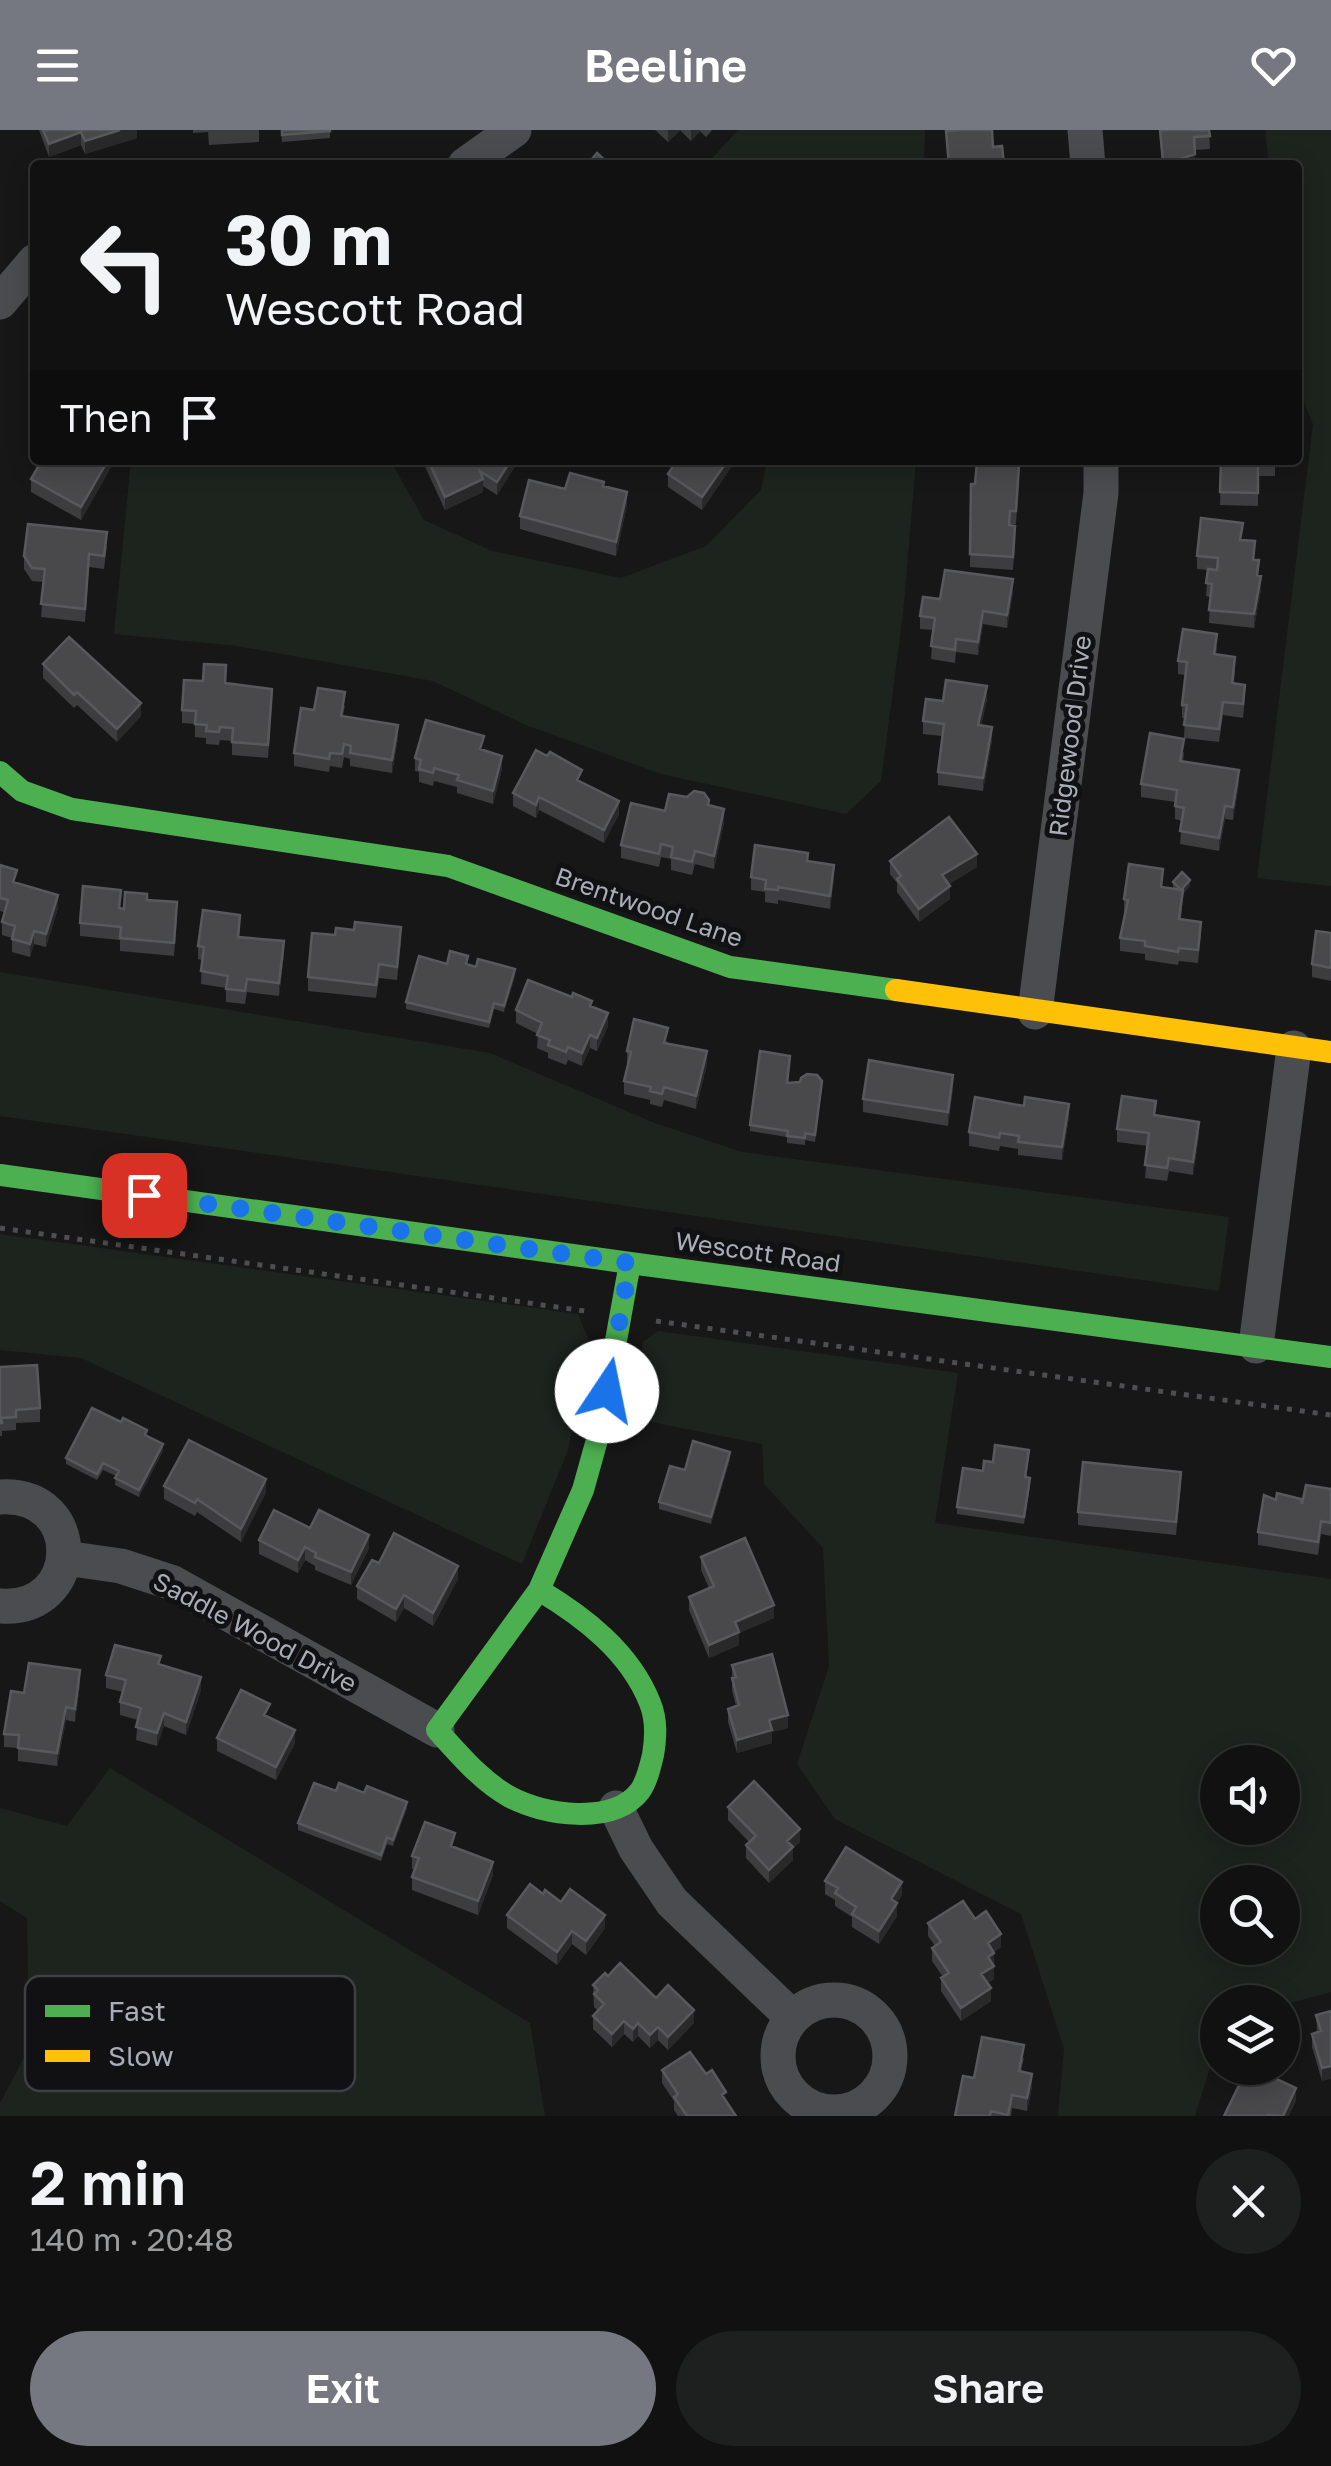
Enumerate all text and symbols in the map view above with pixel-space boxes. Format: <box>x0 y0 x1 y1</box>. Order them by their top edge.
icon: menu <box>30 38 85 93</box>
text: Beeline <box>584 38 747 92</box>
icon: heart <box>1246 38 1301 93</box>
text: 30 m <box>225 196 392 280</box>
icon: left <box>60 200 190 330</box>
text: Wescott Road <box>225 281 525 335</box>
icon: arrive <box>172 390 227 445</box>
text: Then <box>60 395 152 440</box>
street label: Ridgewood Drive <box>1042 634 1097 838</box>
street label: Brentwood Lane <box>551 860 747 953</box>
pin <box>102 1153 187 1238</box>
icon: arrive <box>117 1168 172 1223</box>
street label: Wescott Road <box>673 1225 843 1278</box>
position arrow <box>555 1339 659 1443</box>
street label: Saddle Wood Drive <box>148 1565 362 1698</box>
map controls <box>1200 1745 1300 2085</box>
button: sound <box>1200 1745 1300 1845</box>
button: search <box>1200 1865 1300 1965</box>
legend <box>25 1976 355 2091</box>
button: layers <box>1200 1985 1300 2085</box>
text: Fast <box>108 1994 166 2027</box>
text: Slow <box>108 2039 174 2072</box>
text: 2 min <box>30 2146 186 2218</box>
button: close <box>1196 2149 1301 2254</box>
text: 140 m · 20:48 <box>30 2220 234 2258</box>
button: Exit <box>30 2331 656 2446</box>
button: Share <box>676 2331 1301 2446</box>

